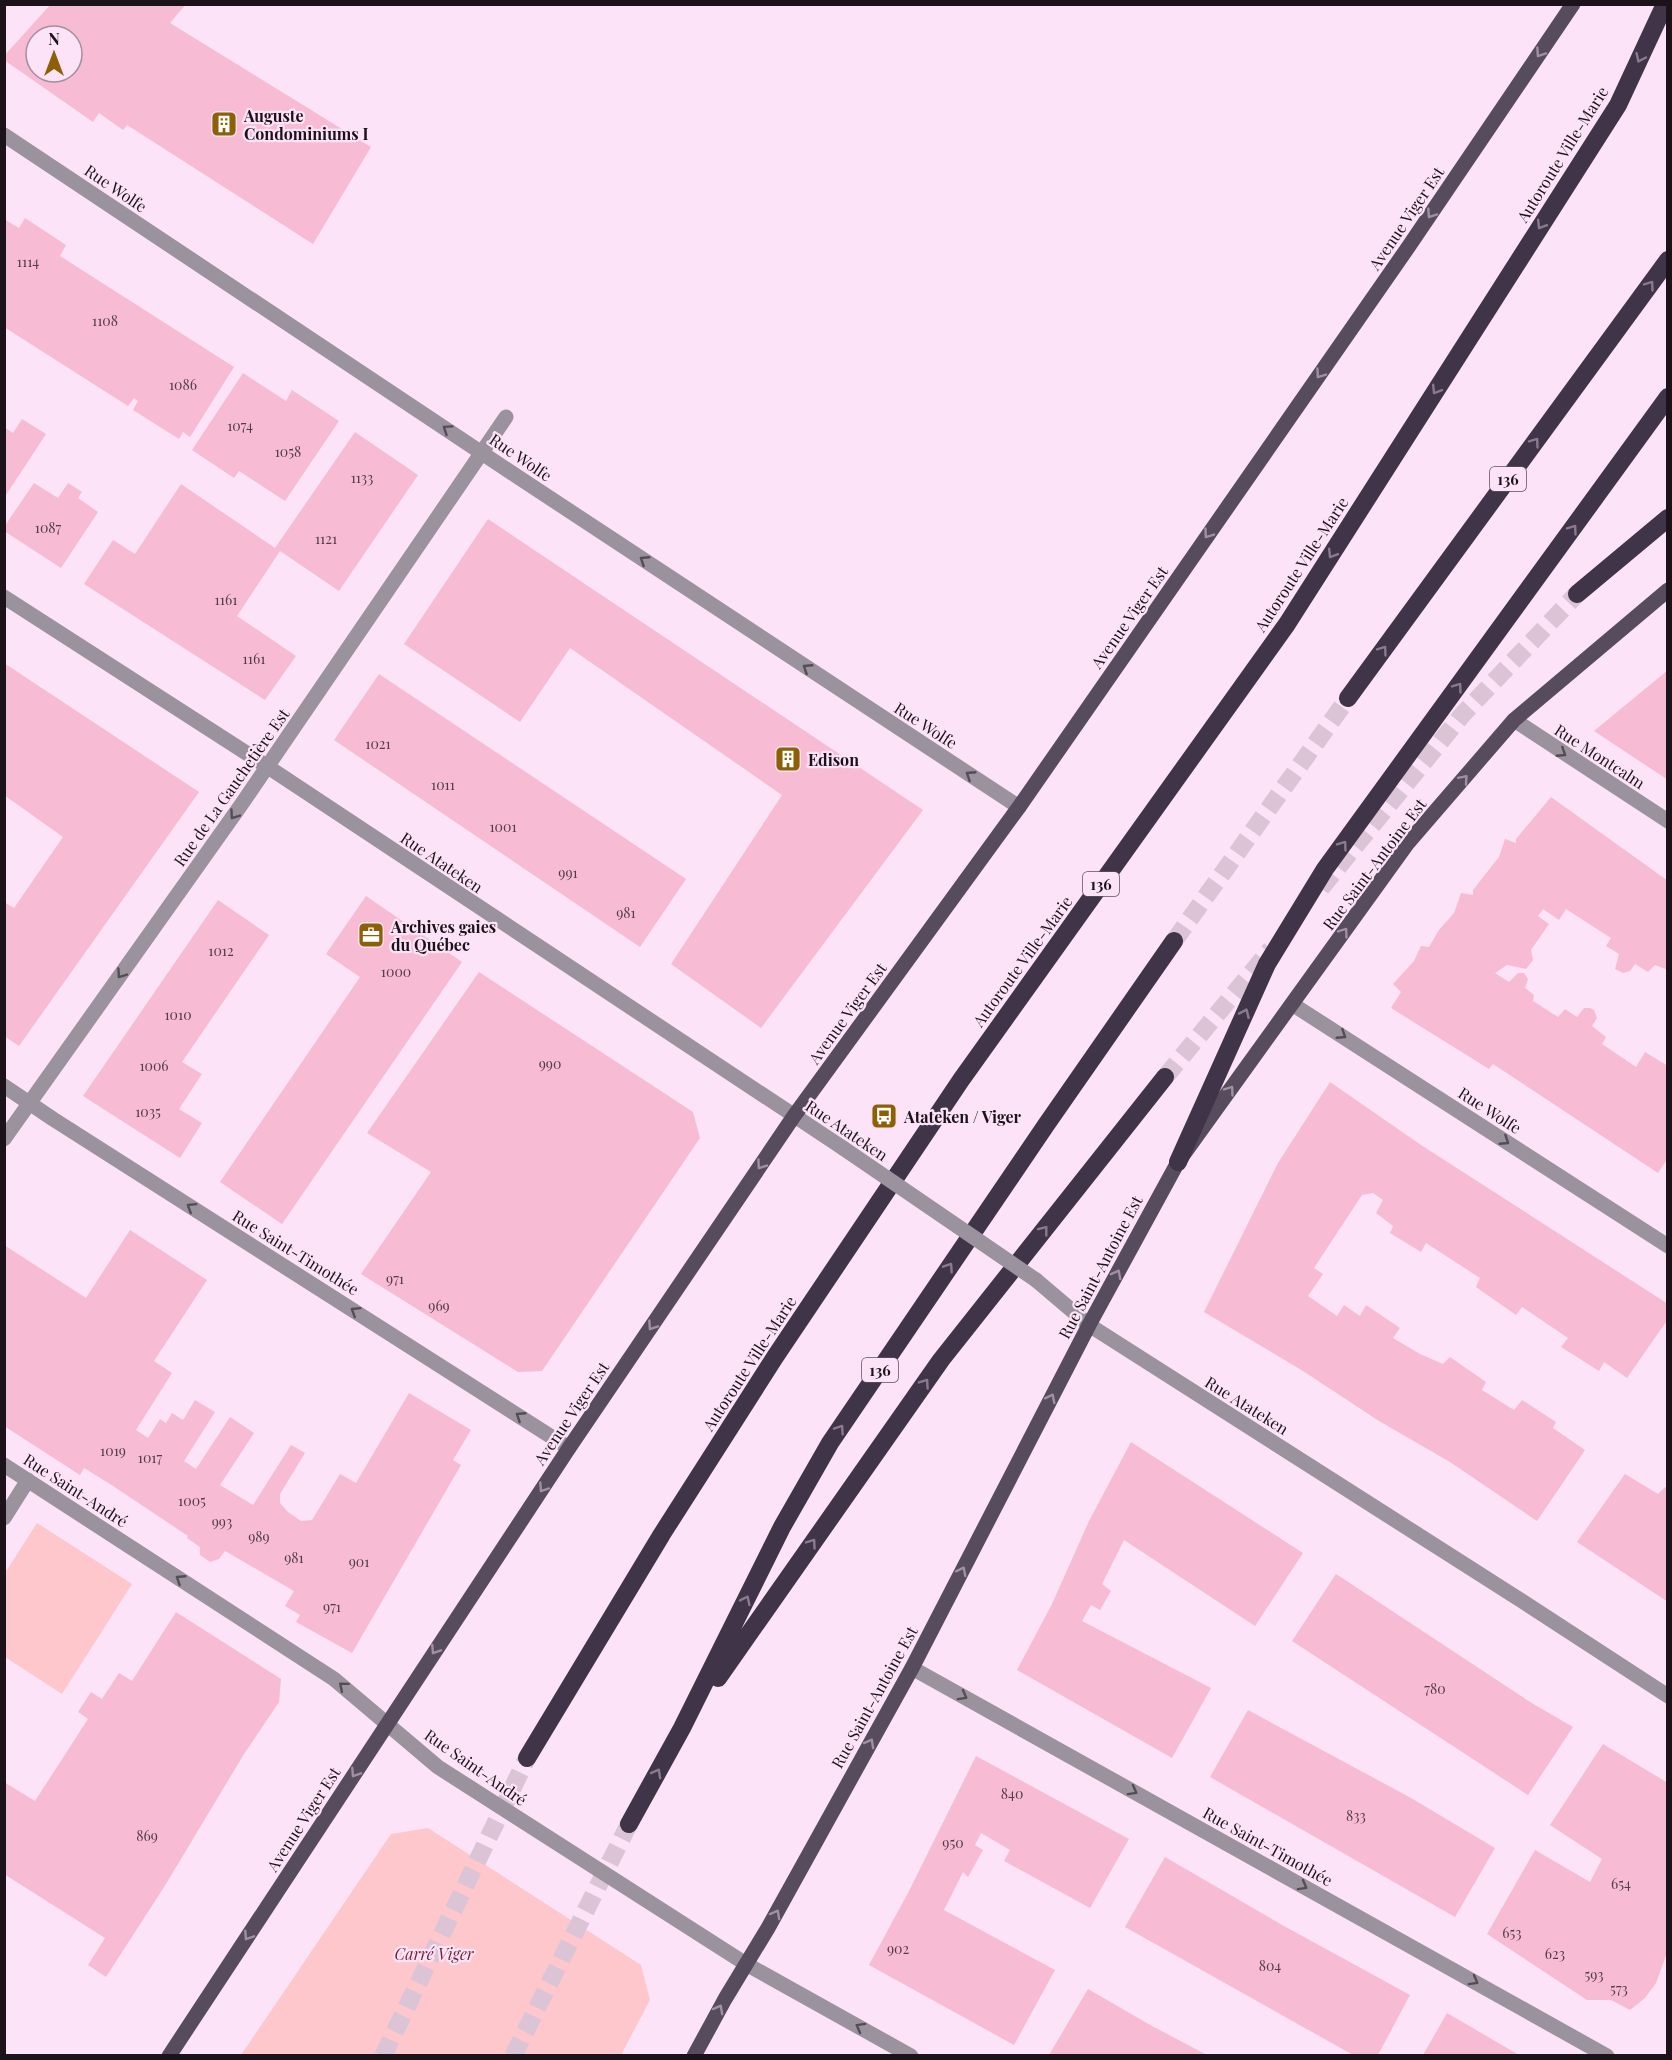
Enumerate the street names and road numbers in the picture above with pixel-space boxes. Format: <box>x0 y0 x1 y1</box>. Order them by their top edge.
street label: Autoroute Ville-Marie <box>1511 82 1612 227</box>
street label: Rue Wolfe <box>81 159 151 217</box>
street label: Avenue Viger Est <box>1363 162 1449 275</box>
street label: Rue Wolfe <box>486 428 556 486</box>
road number: 136 <box>1490 467 1526 491</box>
street label: Autoroute Ville-Marie <box>1249 493 1352 636</box>
street label: Avenue Viger Est <box>1085 561 1172 673</box>
street label: Rue Wolfe <box>891 697 961 753</box>
street label: Rue de La Gauchetière Est <box>169 704 294 870</box>
street label: Rue Montcalm <box>1551 719 1649 793</box>
street label: Rue Saint-Antoine Est <box>1318 794 1430 934</box>
street label: Rue Atateken <box>397 827 487 897</box>
road number: 136 <box>1083 872 1119 896</box>
street label: Autoroute Ville-Marie <box>967 892 1076 1031</box>
street label: Avenue Viger Est <box>803 958 891 1069</box>
street label: Rue Wolfe <box>1455 1082 1525 1138</box>
street label: Rue Atateken <box>802 1095 892 1165</box>
street label: Rue Saint-Antoine Est <box>1053 1191 1147 1342</box>
street label: Rue Saint-Timothée <box>229 1205 363 1299</box>
street label: Autoroute Ville-Marie <box>697 1292 800 1435</box>
street label: Avenue Viger Est <box>528 1357 614 1470</box>
road number: 136 <box>862 1358 898 1382</box>
street label: Rue Atateken <box>1201 1371 1293 1439</box>
street label: Rue Saint-André <box>20 1448 132 1532</box>
street label: Rue Saint-Antoine Est <box>826 1622 922 1772</box>
street label: Rue Saint-André <box>421 1724 531 1810</box>
street label: Avenue Viger Est <box>261 1763 345 1876</box>
street label: Rue Saint-Timothée <box>1199 1802 1337 1890</box>

